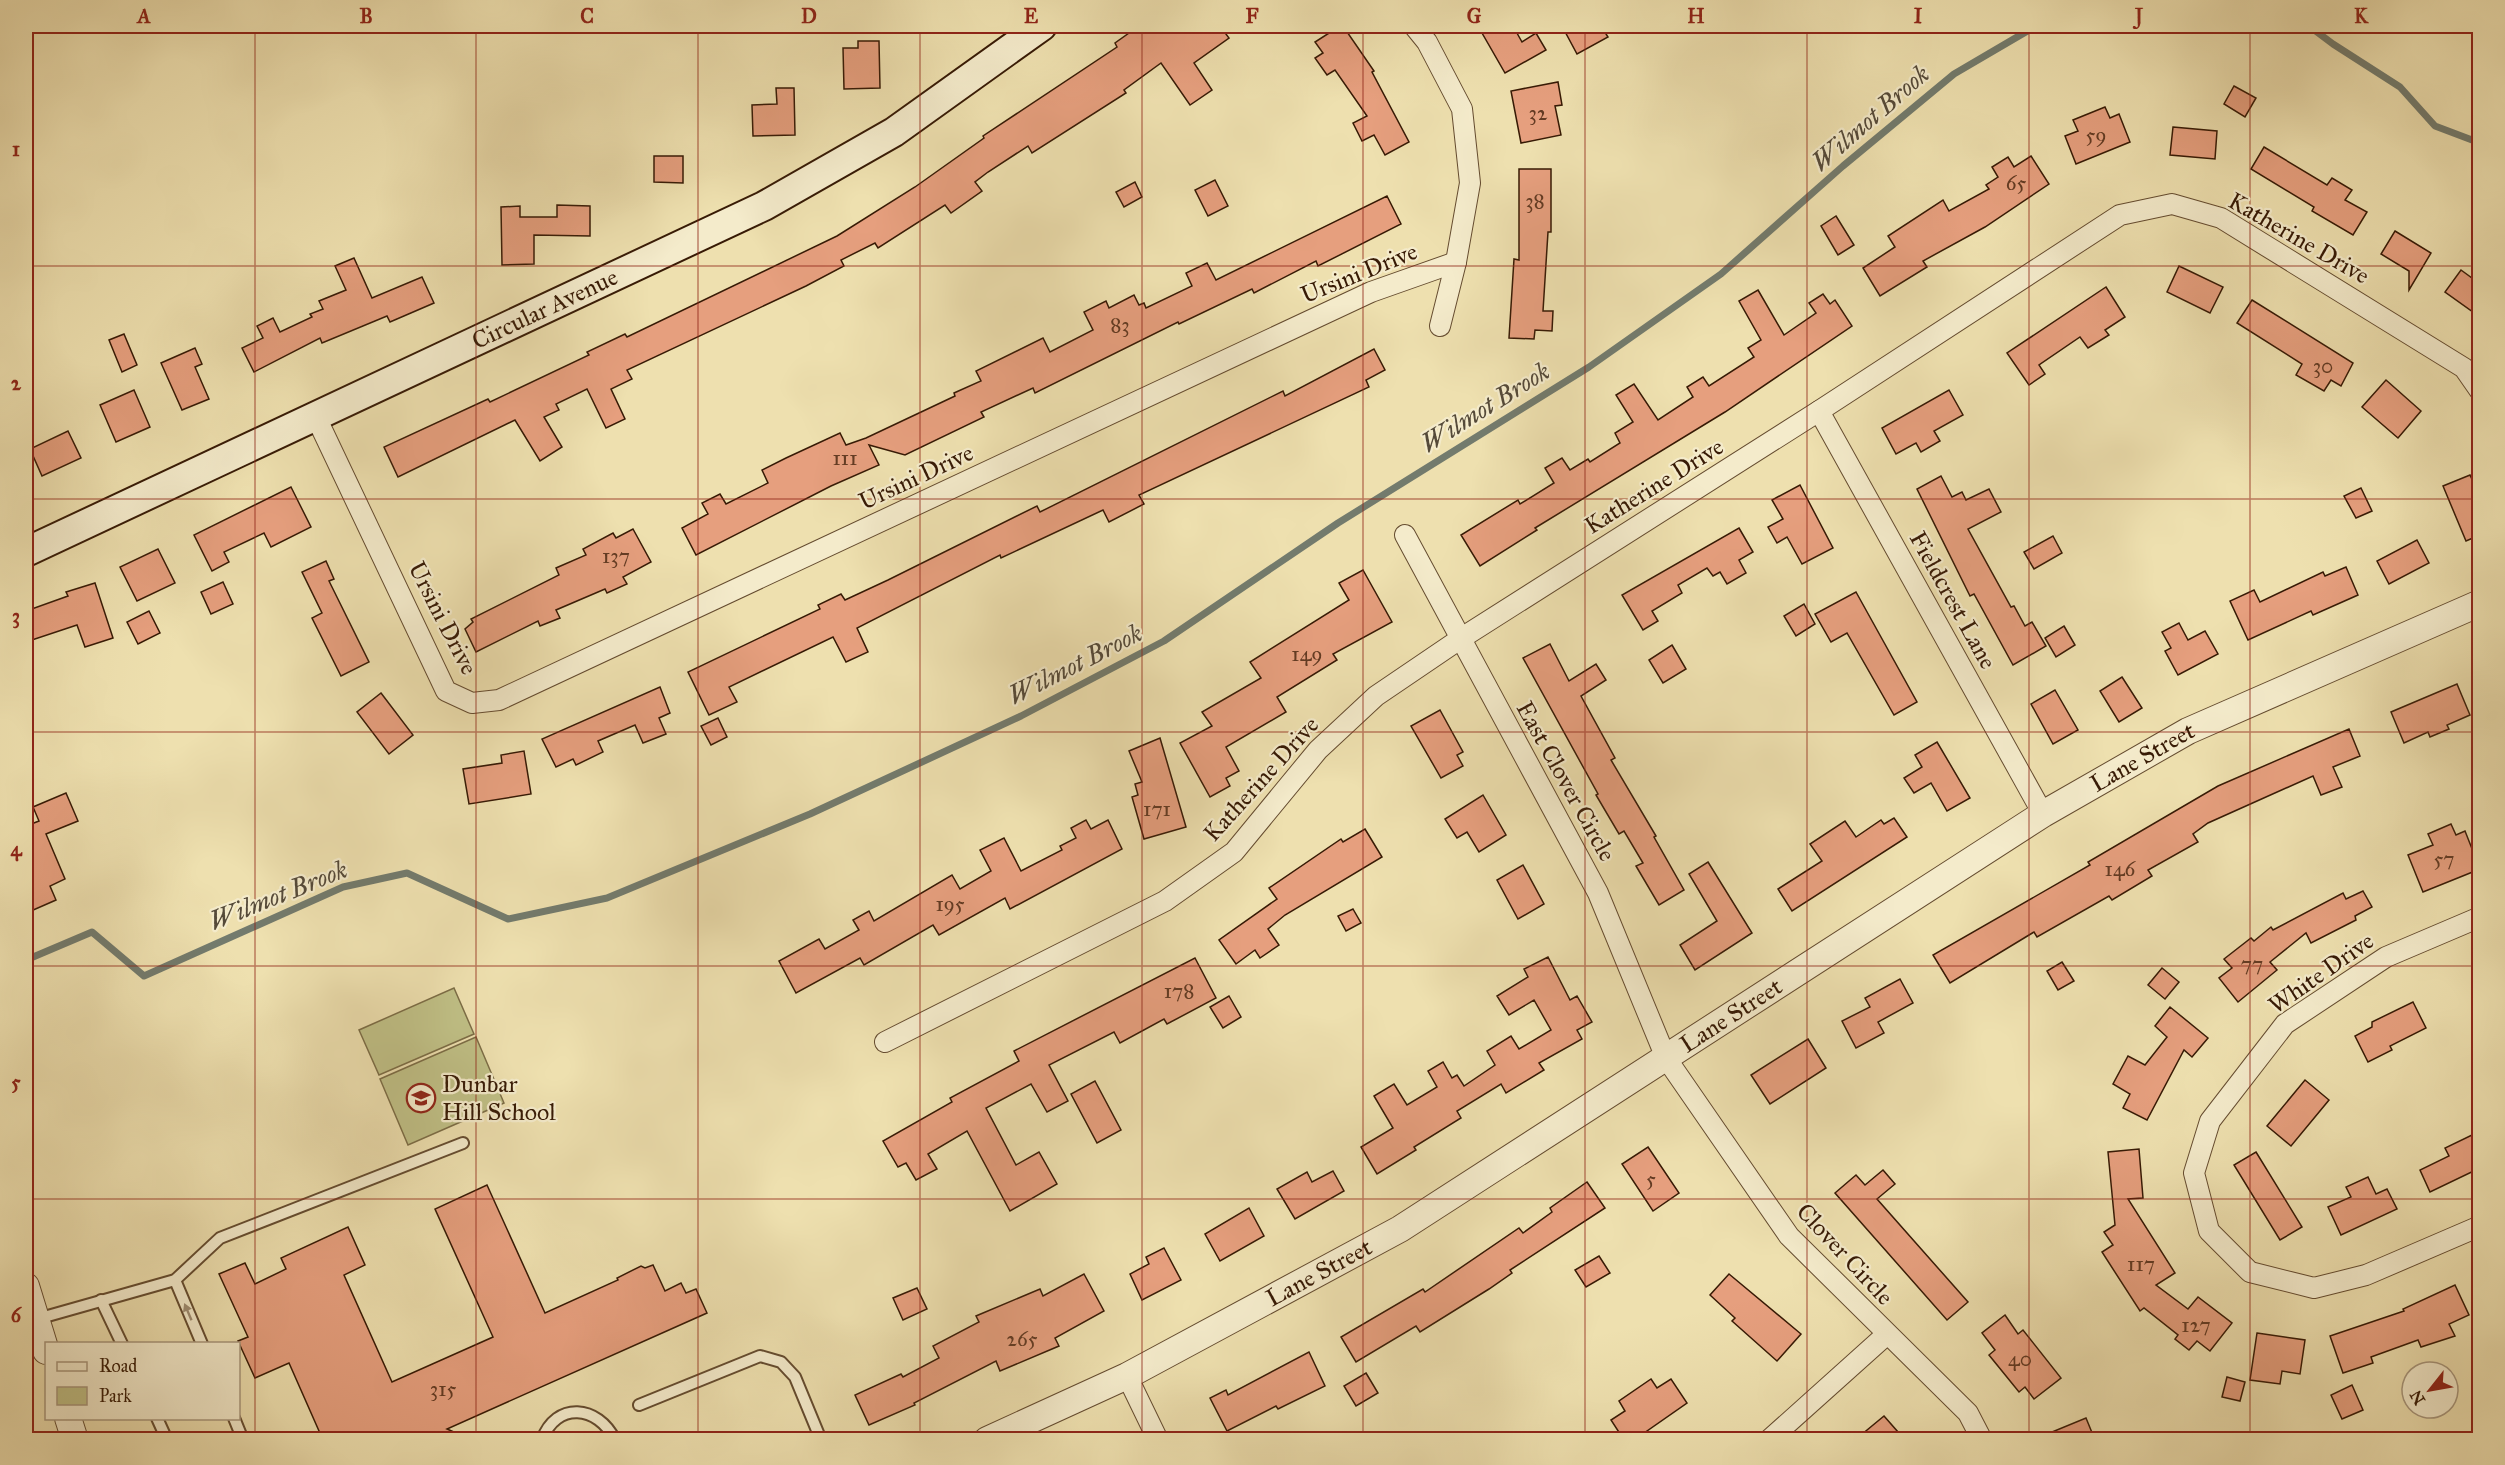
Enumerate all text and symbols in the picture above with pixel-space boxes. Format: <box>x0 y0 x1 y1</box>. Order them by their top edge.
text: A <box>135 4 151 28</box>
text: B <box>359 4 373 28</box>
text: C <box>580 4 594 28</box>
text: D <box>801 4 817 28</box>
text: E <box>1024 4 1039 28</box>
text: F <box>1245 4 1259 28</box>
text: G <box>1467 4 1482 28</box>
text: H <box>1687 4 1705 28</box>
text: I <box>1914 4 1923 28</box>
text: J <box>2132 4 2144 30</box>
text: K <box>2354 4 2369 28</box>
water label: Wilmot Brook <box>1804 58 1936 178</box>
house number: 32 <box>1529 100 1548 126</box>
house number: 59 <box>2085 122 2107 148</box>
text: 1 <box>12 137 20 161</box>
house number: 65 <box>2006 170 2027 196</box>
street label: Katherine Drive <box>2223 185 2375 291</box>
house number: 38 <box>1525 188 1545 214</box>
street label: Ursini Drive <box>1296 236 1422 310</box>
street label: Circular Avenue <box>467 262 623 356</box>
house number: 83 <box>1110 312 1130 338</box>
house number: 30 <box>2313 353 2333 379</box>
water label: Wilmot Brook <box>1414 354 1556 459</box>
text: 2 <box>11 371 22 395</box>
street label: Katherine Drive <box>1579 431 1729 541</box>
street label: Ursini Drive <box>854 437 978 517</box>
house number: 111 <box>833 445 857 471</box>
street label: Fieldcrest Lane <box>1903 526 2003 674</box>
house number: 137 <box>602 543 630 569</box>
street label: Ursini Drive <box>402 556 484 680</box>
text: 3 <box>12 604 20 629</box>
water label: Wilmot Brook <box>1002 616 1148 712</box>
house number: 149 <box>1291 641 1323 667</box>
street label: East Clover Circle <box>1510 696 1622 866</box>
street label: Katherine Drive <box>1197 710 1325 848</box>
street label: Lane Street <box>2085 715 2199 799</box>
house number: 171 <box>1143 796 1171 822</box>
text: 4 <box>10 837 22 862</box>
house number: 57 <box>2434 846 2454 872</box>
water label: Wilmot Brook <box>204 853 352 937</box>
house number: 146 <box>2105 856 2137 882</box>
house number: 195 <box>935 891 965 917</box>
street label: White Drive <box>2262 926 2380 1020</box>
house number: 77 <box>2241 951 2263 977</box>
street label: Lane Street <box>1674 971 1788 1059</box>
house number: 178 <box>1164 978 1194 1004</box>
place label: Dunbar Hill School <box>442 1069 556 1127</box>
text: 5 <box>11 1070 21 1094</box>
school or university icon: Dunbar Hill School <box>405 1082 437 1114</box>
house number: 5 <box>1646 1166 1656 1192</box>
street label: Clover Circle <box>1790 1197 1900 1311</box>
street label: Lane Street <box>1261 1232 1377 1313</box>
house number: 117 <box>2127 1251 2155 1277</box>
one-way arrow <box>183 1302 193 1320</box>
text: 6 <box>11 1303 23 1327</box>
house number: 127 <box>2181 1312 2211 1338</box>
house number: 265 <box>1007 1326 1038 1352</box>
legend <box>45 1342 240 1420</box>
house number: 40 <box>2008 1346 2032 1372</box>
text: Road <box>99 1355 137 1377</box>
north arrow <box>2400 1360 2460 1420</box>
house number: 315 <box>430 1376 456 1402</box>
text: Park <box>99 1385 132 1407</box>
text: N <box>2406 1386 2429 1408</box>

